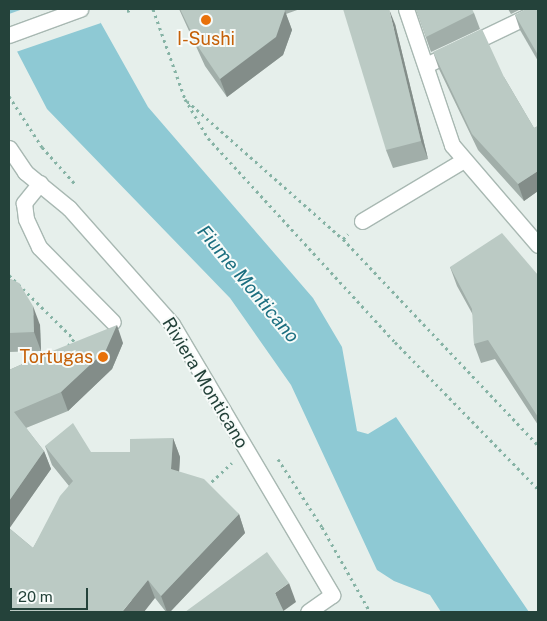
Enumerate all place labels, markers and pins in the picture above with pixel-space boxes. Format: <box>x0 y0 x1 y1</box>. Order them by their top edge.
marker: I-Sushi <box>200 14 212 26</box>
place label: I-Sushi <box>177 28 235 50</box>
place label: Tortugas <box>19 346 93 368</box>
marker: Tortugas <box>97 351 109 363</box>

